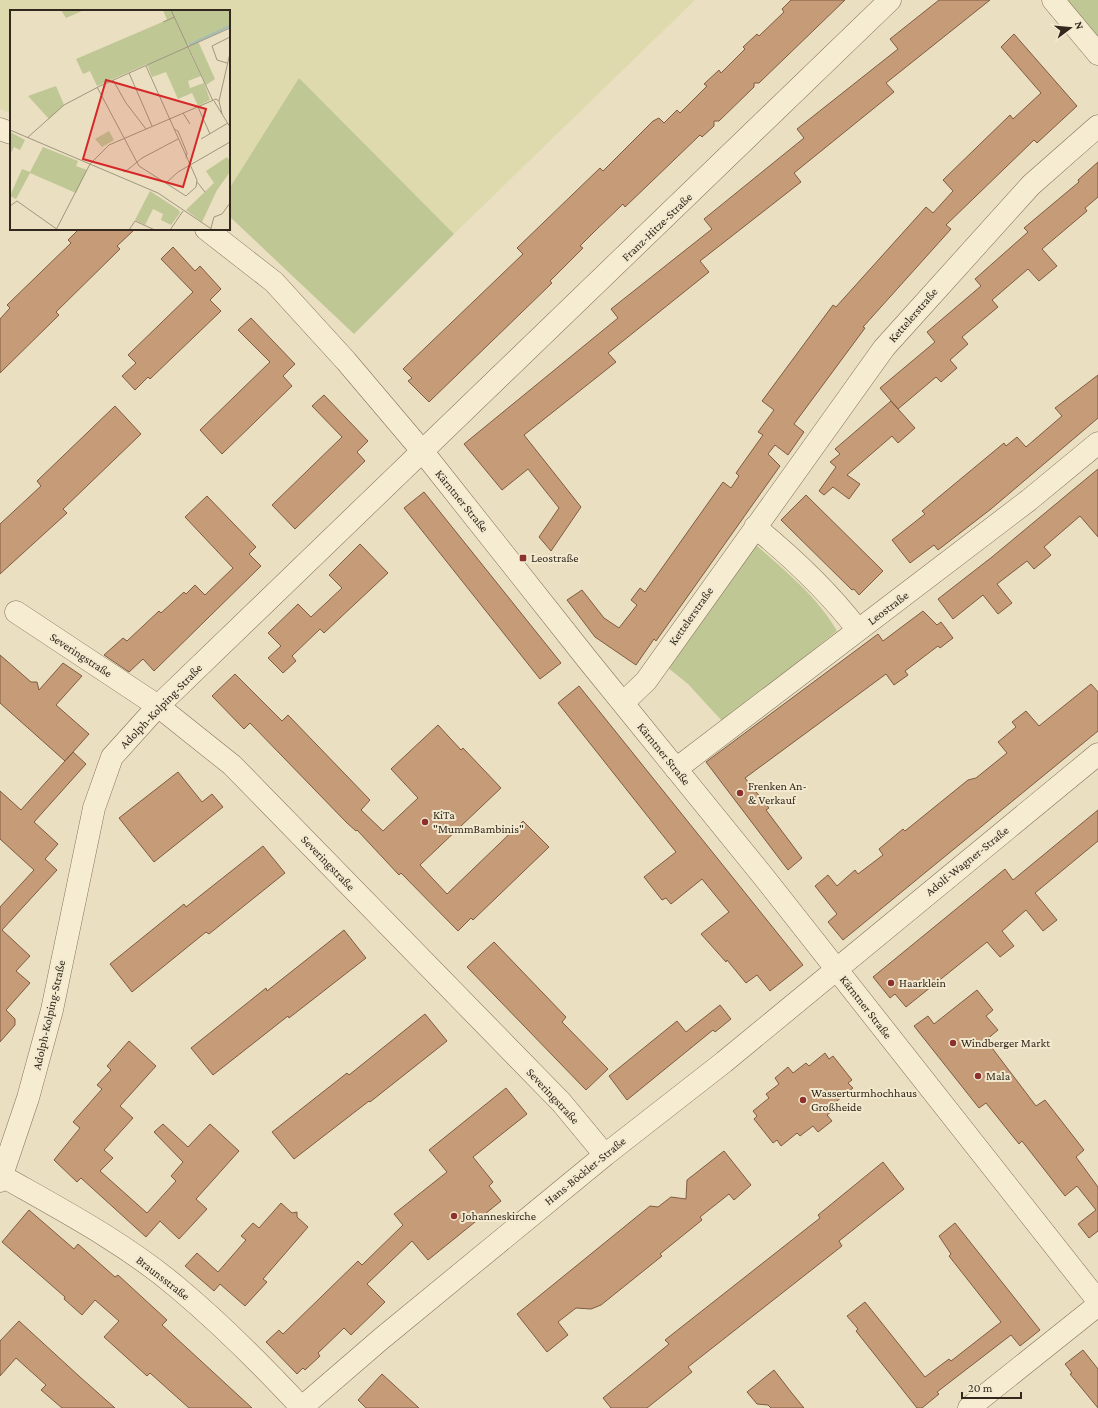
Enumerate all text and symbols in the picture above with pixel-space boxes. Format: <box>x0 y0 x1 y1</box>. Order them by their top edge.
north arrow <box>1050 8 1090 48</box>
inset map <box>10 10 230 230</box>
text: N <box>1073 20 1087 31</box>
street label: Franz-Hitze-Straße <box>619 190 695 264</box>
street label: Kettelerstraße <box>885 285 941 345</box>
street label: Kärntner Straße <box>433 467 491 535</box>
place label: Leostraße <box>531 551 578 565</box>
marker: Leostraße <box>518 553 528 563</box>
street label: Kettelerstraße <box>666 584 716 648</box>
street label: Leostraße <box>865 588 911 628</box>
street label: Severingstraße <box>47 630 115 680</box>
street label: Adolph-Kolping-Straße <box>117 661 205 751</box>
street label: Kärntner Straße <box>635 720 693 788</box>
place label: Frenken An- & Verkauf <box>748 779 807 807</box>
marker: Frenken An- & Verkauf <box>735 788 745 798</box>
place label: KiTa "MummBambinis" <box>433 808 524 836</box>
marker: KiTa "MummBambinis" <box>420 817 430 827</box>
street label: Adolf-Wagner-Straße <box>922 823 1012 899</box>
street label: Severingstraße <box>298 832 358 894</box>
street label: Adolph-Kolping-Straße <box>30 959 68 1071</box>
street label: Kärntner Straße <box>837 973 895 1041</box>
place label: Haarklein <box>899 976 946 990</box>
marker: Haarklein <box>886 978 896 988</box>
place label: Windberger Markt <box>961 1036 1051 1050</box>
marker: Windberger Markt <box>948 1038 958 1048</box>
street label: Severingstraße <box>524 1065 582 1127</box>
place label: Mala <box>986 1069 1011 1083</box>
marker: Mala <box>973 1071 983 1081</box>
place label: Wasserturmhochhaus Großheide <box>811 1086 917 1114</box>
marker: Wasserturmhochhaus Großheide <box>798 1095 808 1105</box>
street label: Hans-Böckler-Straße <box>542 1134 628 1208</box>
place label: Johanneskirche <box>461 1209 536 1223</box>
marker: Johanneskirche <box>449 1211 459 1221</box>
street label: Braunsstraße <box>134 1253 192 1303</box>
scale bar <box>962 1374 1021 1400</box>
text: 20 m <box>968 1381 993 1395</box>

